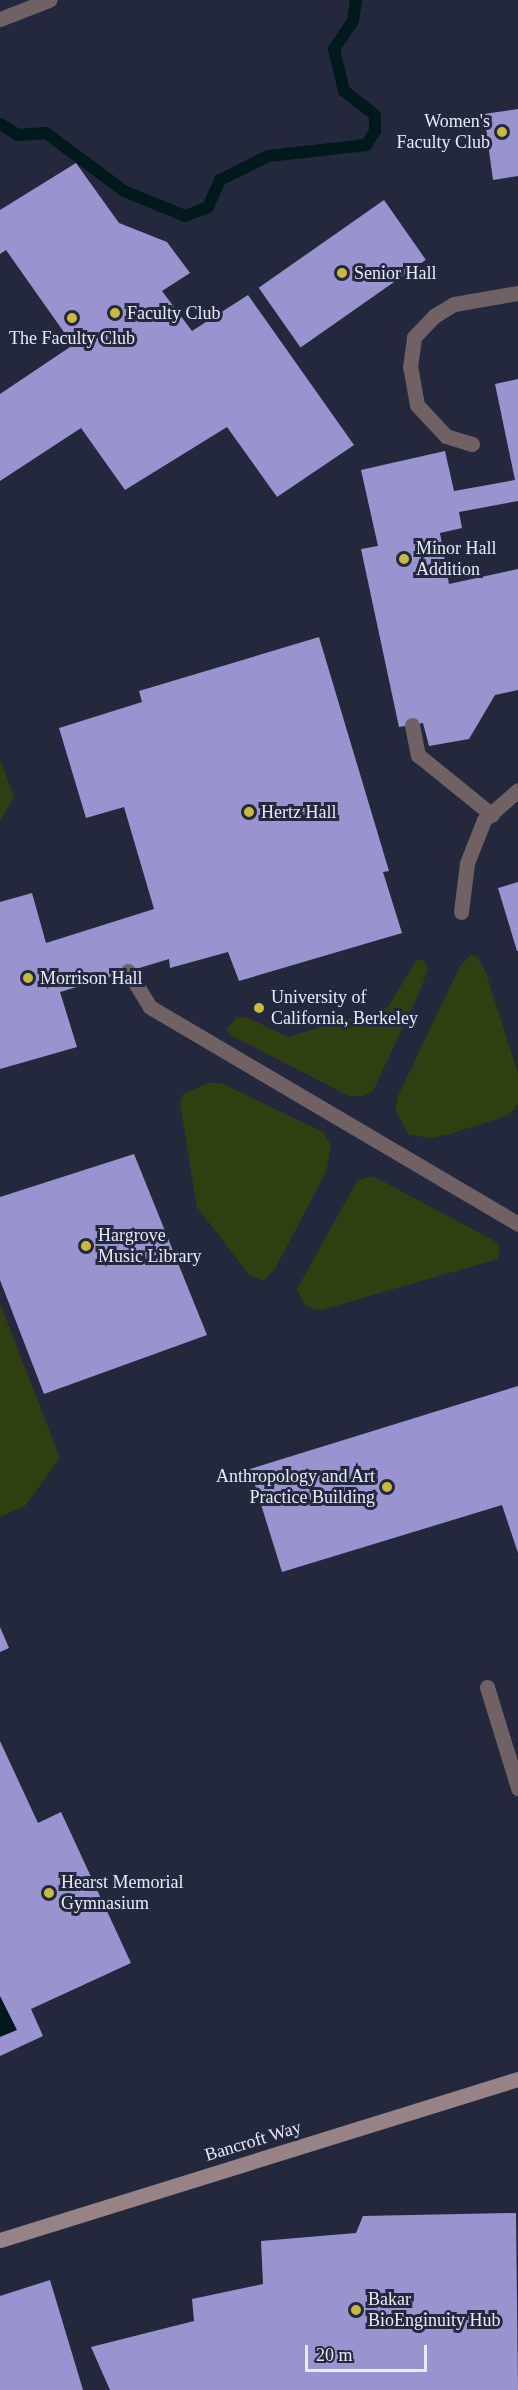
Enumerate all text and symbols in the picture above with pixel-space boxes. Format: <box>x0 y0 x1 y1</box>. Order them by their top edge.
place label: Women's Faculty Club <box>397 111 490 154</box>
marker: Women's Faculty Club <box>495 125 509 139</box>
place label: Senior Hall <box>354 262 436 284</box>
marker: Senior Hall <box>335 266 349 280</box>
place label: Faculty Club <box>127 302 220 324</box>
marker: Faculty Club <box>108 306 122 320</box>
marker: The Faculty Club <box>65 311 79 325</box>
place label: The Faculty Club <box>9 327 135 349</box>
place label: Minor Hall Addition <box>416 538 496 580</box>
marker: Minor Hall Addition <box>397 552 411 566</box>
place label: Hertz Hall <box>261 801 336 823</box>
marker: Hertz Hall <box>242 805 256 819</box>
place label: Morrison Hall <box>40 967 142 989</box>
marker: Morrison Hall <box>21 971 35 985</box>
place label: University of California, Berkeley <box>271 987 418 1030</box>
marker: University of California, Berkeley <box>252 1001 266 1015</box>
place label: Hargrove Music Library <box>98 1225 201 1268</box>
marker: Hargrove Music Library <box>79 1239 93 1253</box>
place label: Anthropology and Art Practice Building <box>215 1466 375 1508</box>
marker: Anthropology and Art Practice Building <box>380 1480 394 1494</box>
place label: Hearst Memorial Gymnasium <box>61 1872 183 1914</box>
marker: Hearst Memorial Gymnasium <box>42 1886 56 1900</box>
street label: Bancroft Way <box>202 2116 304 2166</box>
place label: Bakar BioEnginuity Hub <box>368 2289 501 2332</box>
marker: Bakar BioEnginuity Hub <box>349 2303 363 2317</box>
scale bar <box>308 2333 430 2371</box>
text: 20 m <box>316 2345 353 2365</box>

